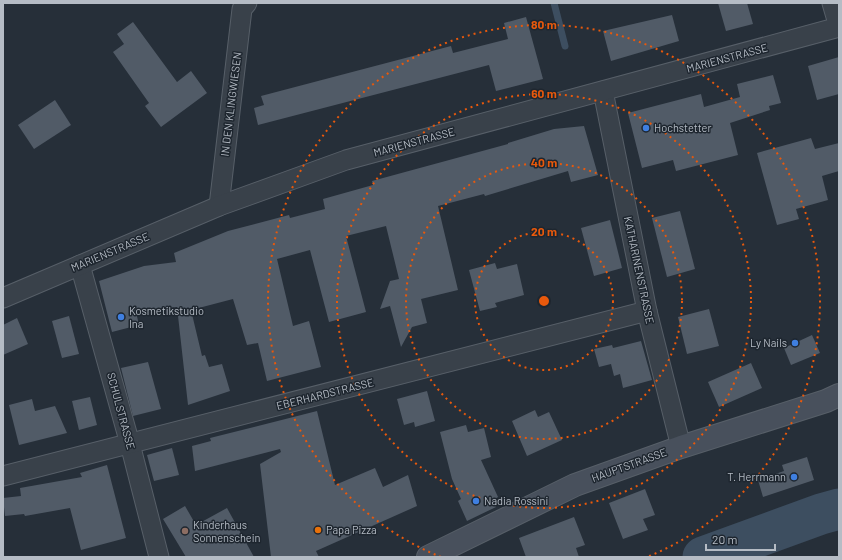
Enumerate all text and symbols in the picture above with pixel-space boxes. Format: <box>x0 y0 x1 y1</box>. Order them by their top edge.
text: 80 m <box>531 17 557 31</box>
street label: MARIENSTRASSE <box>685 40 769 75</box>
street label: IN DEN KLINGWIESEN <box>218 51 243 157</box>
text: 60 m <box>531 86 557 100</box>
place label: Hochstetter <box>654 121 711 134</box>
marker: Hochstetter <box>641 123 651 133</box>
street label: MARIENSTRASSE <box>372 124 456 159</box>
text: 40 m <box>531 155 557 169</box>
street label: KATHARINENSTRASSE <box>622 215 657 325</box>
text: 20 m <box>531 224 557 238</box>
street label: MARIENSTRASSE <box>69 229 151 274</box>
centre of rings <box>537 294 551 308</box>
place label: Kosmetikstudio Ina <box>129 304 204 330</box>
marker: Kosmetikstudio Ina <box>116 312 126 322</box>
place label: Ly Nails <box>750 336 787 349</box>
marker: Ly Nails <box>790 338 800 348</box>
street label: SCHULSTRASSE <box>105 371 138 451</box>
street label: EBERHARDSTRASSE <box>275 375 375 412</box>
street label: HAUPTSTRASSE <box>589 445 669 484</box>
place label: T. Herrmann <box>727 470 786 483</box>
marker: T. Herrmann <box>789 472 799 482</box>
place label: Nadia Rossini <box>484 494 549 507</box>
marker: Nadia Rossini <box>471 496 481 506</box>
place label: Kinderhaus Sonnenschein <box>193 518 261 544</box>
place label: Papa Pizza <box>326 523 377 536</box>
marker: Papa Pizza <box>313 525 323 535</box>
marker: Kinderhaus Sonnenschein <box>180 526 190 536</box>
scale bar <box>706 526 775 552</box>
text: 20 m <box>712 532 738 546</box>

